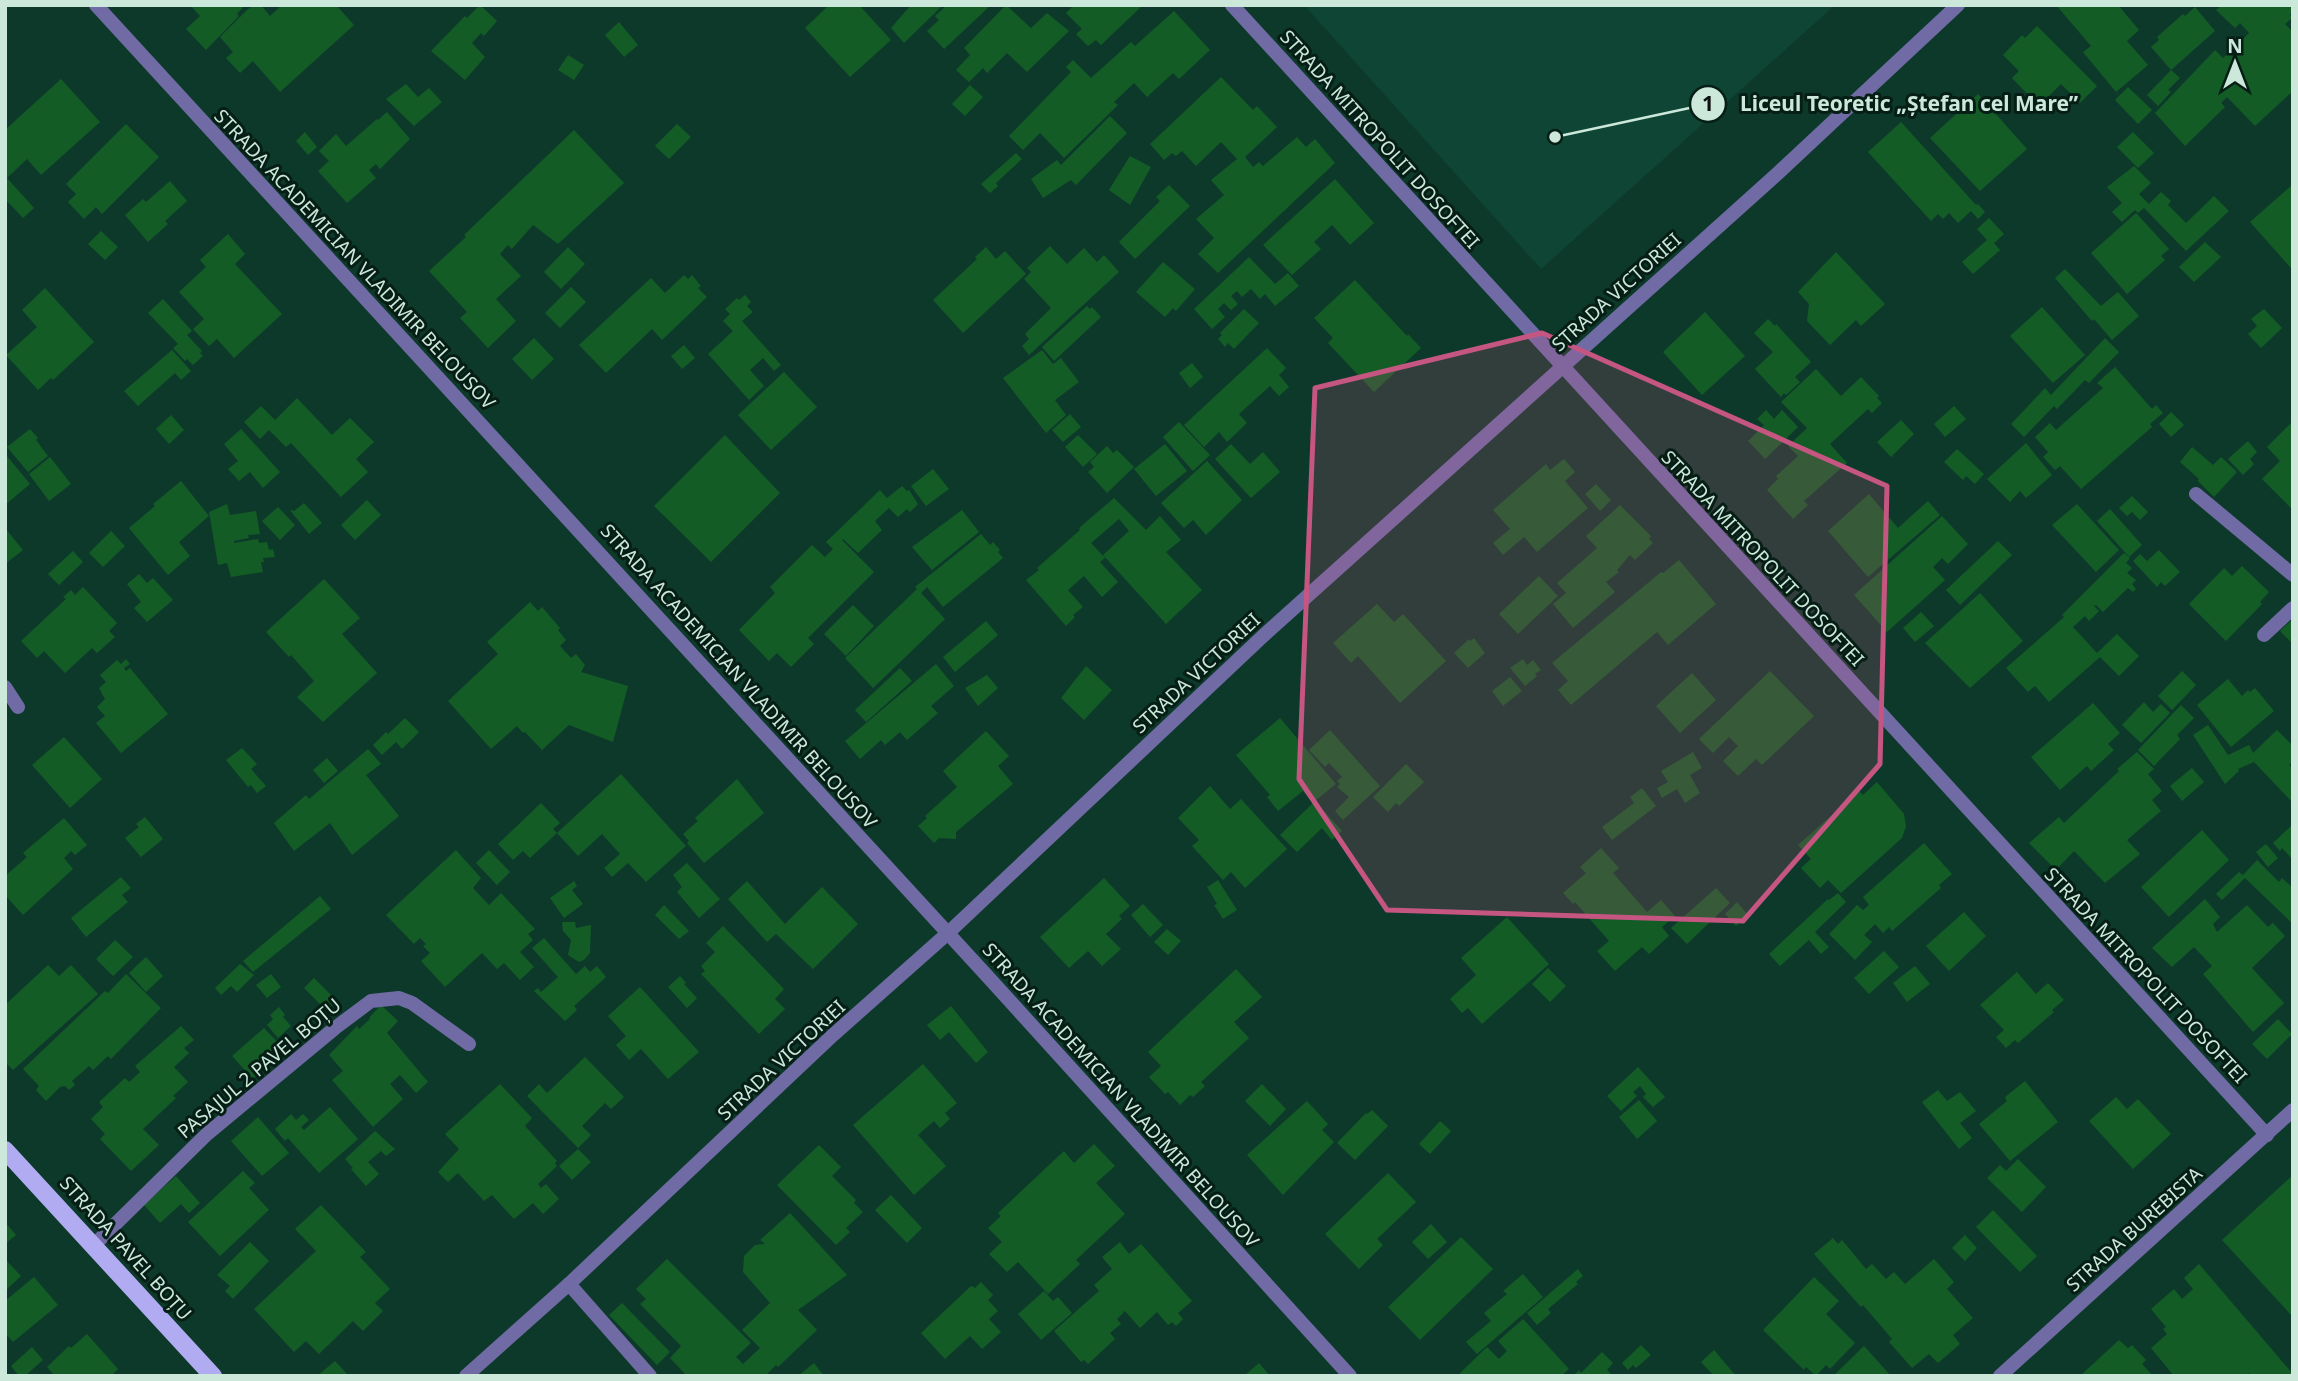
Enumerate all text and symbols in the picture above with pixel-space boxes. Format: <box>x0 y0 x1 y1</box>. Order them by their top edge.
street label: STRADA MITROPOLIT DOSOFTEI <box>1275 24 1485 254</box>
north arrow <box>2200 28 2270 98</box>
text: N <box>2227 33 2243 59</box>
callout: Liceul Teoretic „Ștefan cel Mare” <box>1691 83 2092 125</box>
text: 1 <box>1702 89 1714 117</box>
text: Liceul Teoretic „Ștefan cel Mare” <box>1740 89 2079 117</box>
street label: STRADA ACADEMICIAN VLADIMIR BELOUSOV <box>209 103 502 415</box>
street label: STRADA VICTORIEI <box>1546 227 1686 357</box>
street label: STRADA MITROPOLIT DOSOFTEI <box>1656 445 1870 671</box>
street label: STRADA ACADEMICIAN VLADIMIR BELOUSOV <box>595 518 883 834</box>
street label: STRADA VICTORIEI <box>1127 607 1265 739</box>
street label: STRADA MITROPOLIT DOSOFTEI <box>2039 862 2253 1088</box>
street label: STRADA ACADEMICIAN VLADIMIR BELOUSOV <box>977 937 1265 1253</box>
street label: PASAJUL 2 PAVEL BOȚU <box>172 992 346 1144</box>
street label: STRADA VICTORIEI <box>712 994 850 1126</box>
street label: STRADA BUREBISTA <box>2060 1160 2208 1297</box>
street label: STRADA PAVEL BOȚU <box>54 1170 198 1326</box>

